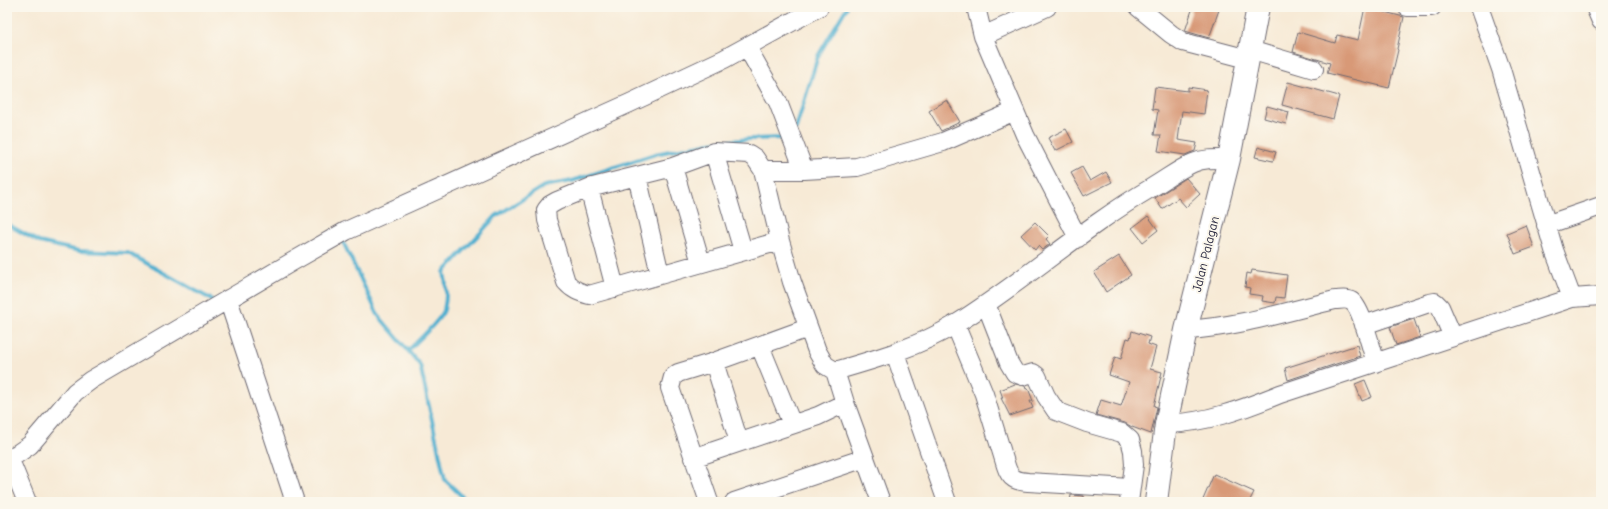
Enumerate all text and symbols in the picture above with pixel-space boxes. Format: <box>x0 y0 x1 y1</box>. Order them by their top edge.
street label: Jalan Palagan <box>1189 215 1222 294</box>

